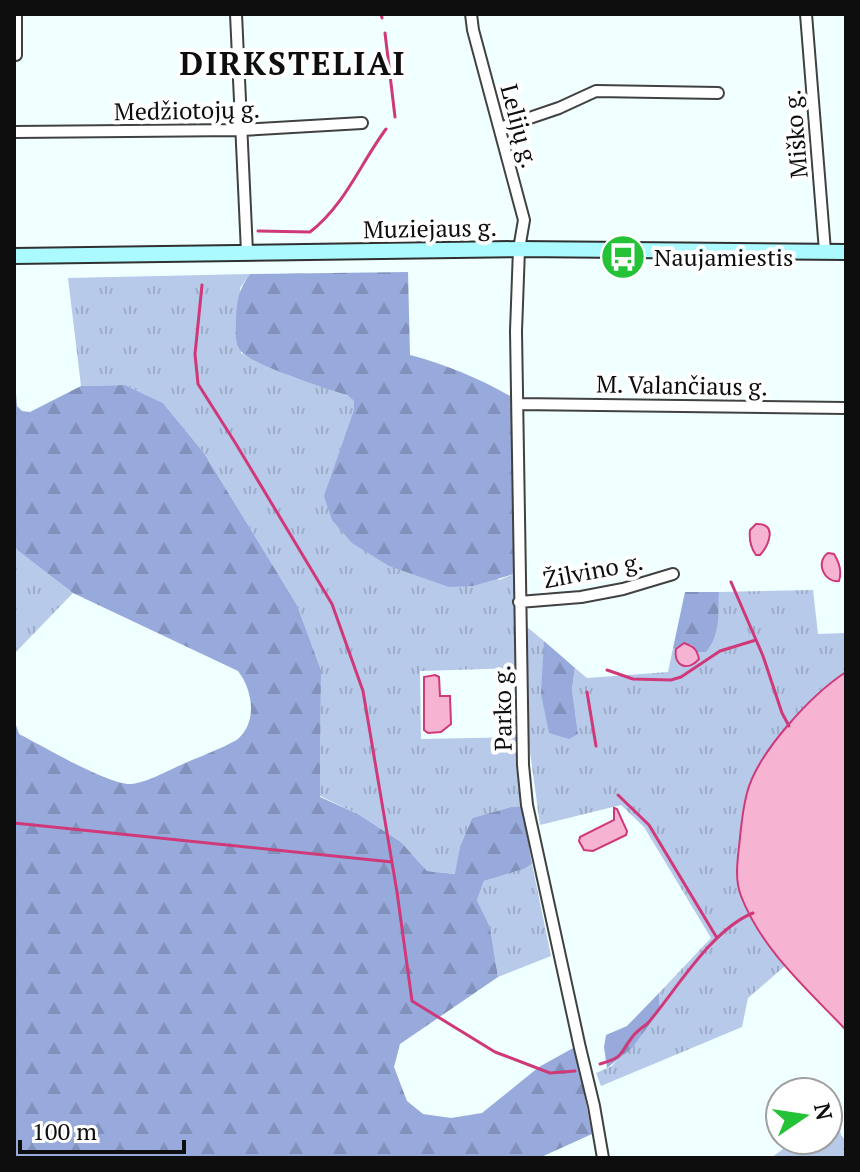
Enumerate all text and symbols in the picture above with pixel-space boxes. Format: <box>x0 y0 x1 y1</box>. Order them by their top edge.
district label: DIRKSTELIAI <box>180 42 406 84</box>
street label: Lelijų g. <box>493 81 547 171</box>
street label: Miško g. <box>775 88 815 180</box>
street label: Medžiotojų g. <box>114 93 260 127</box>
street label: Muziejaus g. <box>363 211 497 245</box>
bus stop icon: Naujamiestis <box>599 233 647 281</box>
place label: Naujamiestis <box>654 241 793 273</box>
street label: M. Valančiaus g. <box>596 368 768 402</box>
street label: Žilvino g. <box>540 545 646 595</box>
street label: Parko g. <box>485 665 519 751</box>
north arrow <box>764 1076 844 1156</box>
text: N <box>808 1100 840 1123</box>
scale bar <box>20 1104 184 1154</box>
text: 100 m <box>32 1115 97 1147</box>

